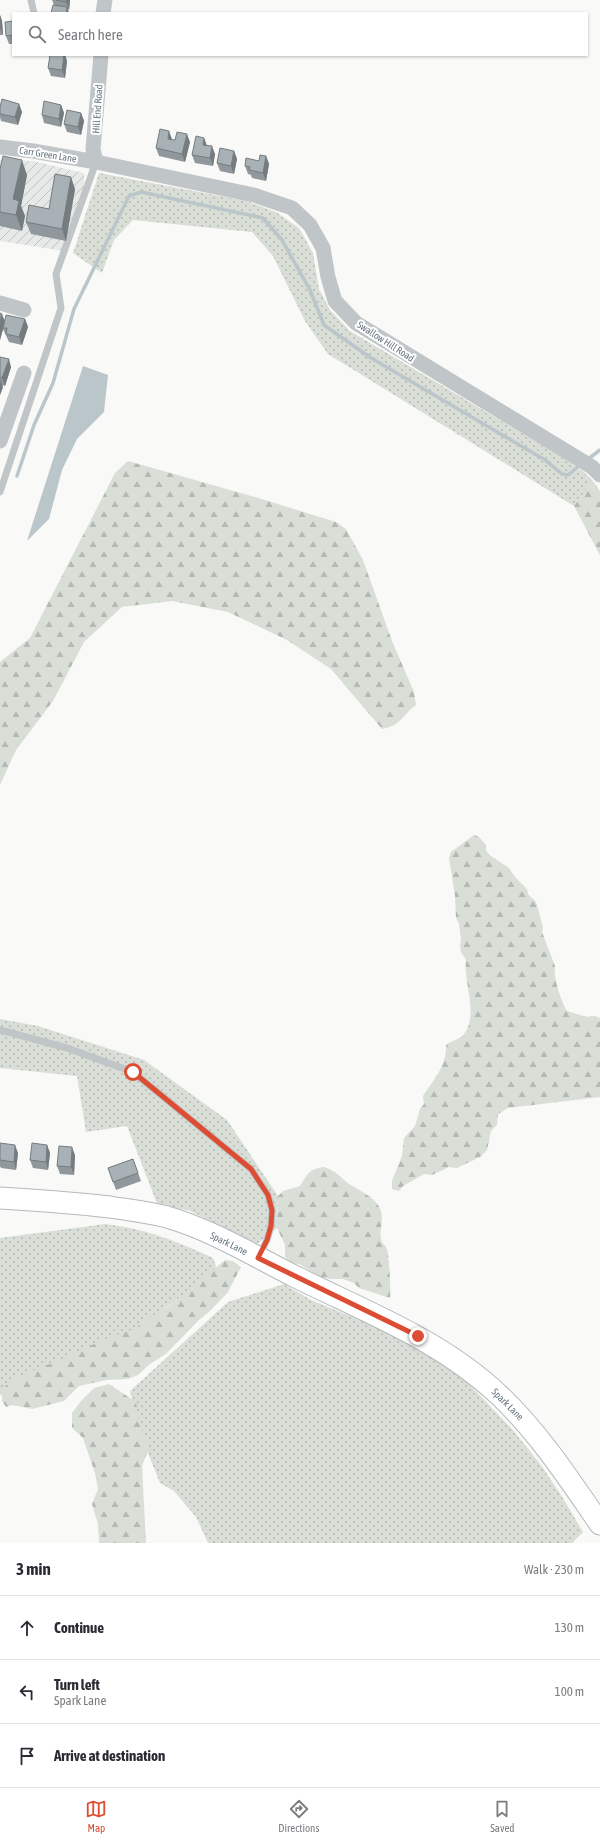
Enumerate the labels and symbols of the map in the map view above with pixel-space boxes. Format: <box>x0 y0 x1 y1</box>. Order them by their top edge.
street label: Hill End Road <box>90 84 105 134</box>
street label: Carr Green Lane <box>18 145 78 165</box>
street label: Swallow Hill Road <box>355 319 416 364</box>
route start <box>124 1063 142 1081</box>
street label: Spark Lane <box>208 1230 250 1257</box>
route end <box>409 1327 427 1345</box>
street label: Spark Lane <box>490 1386 526 1423</box>

